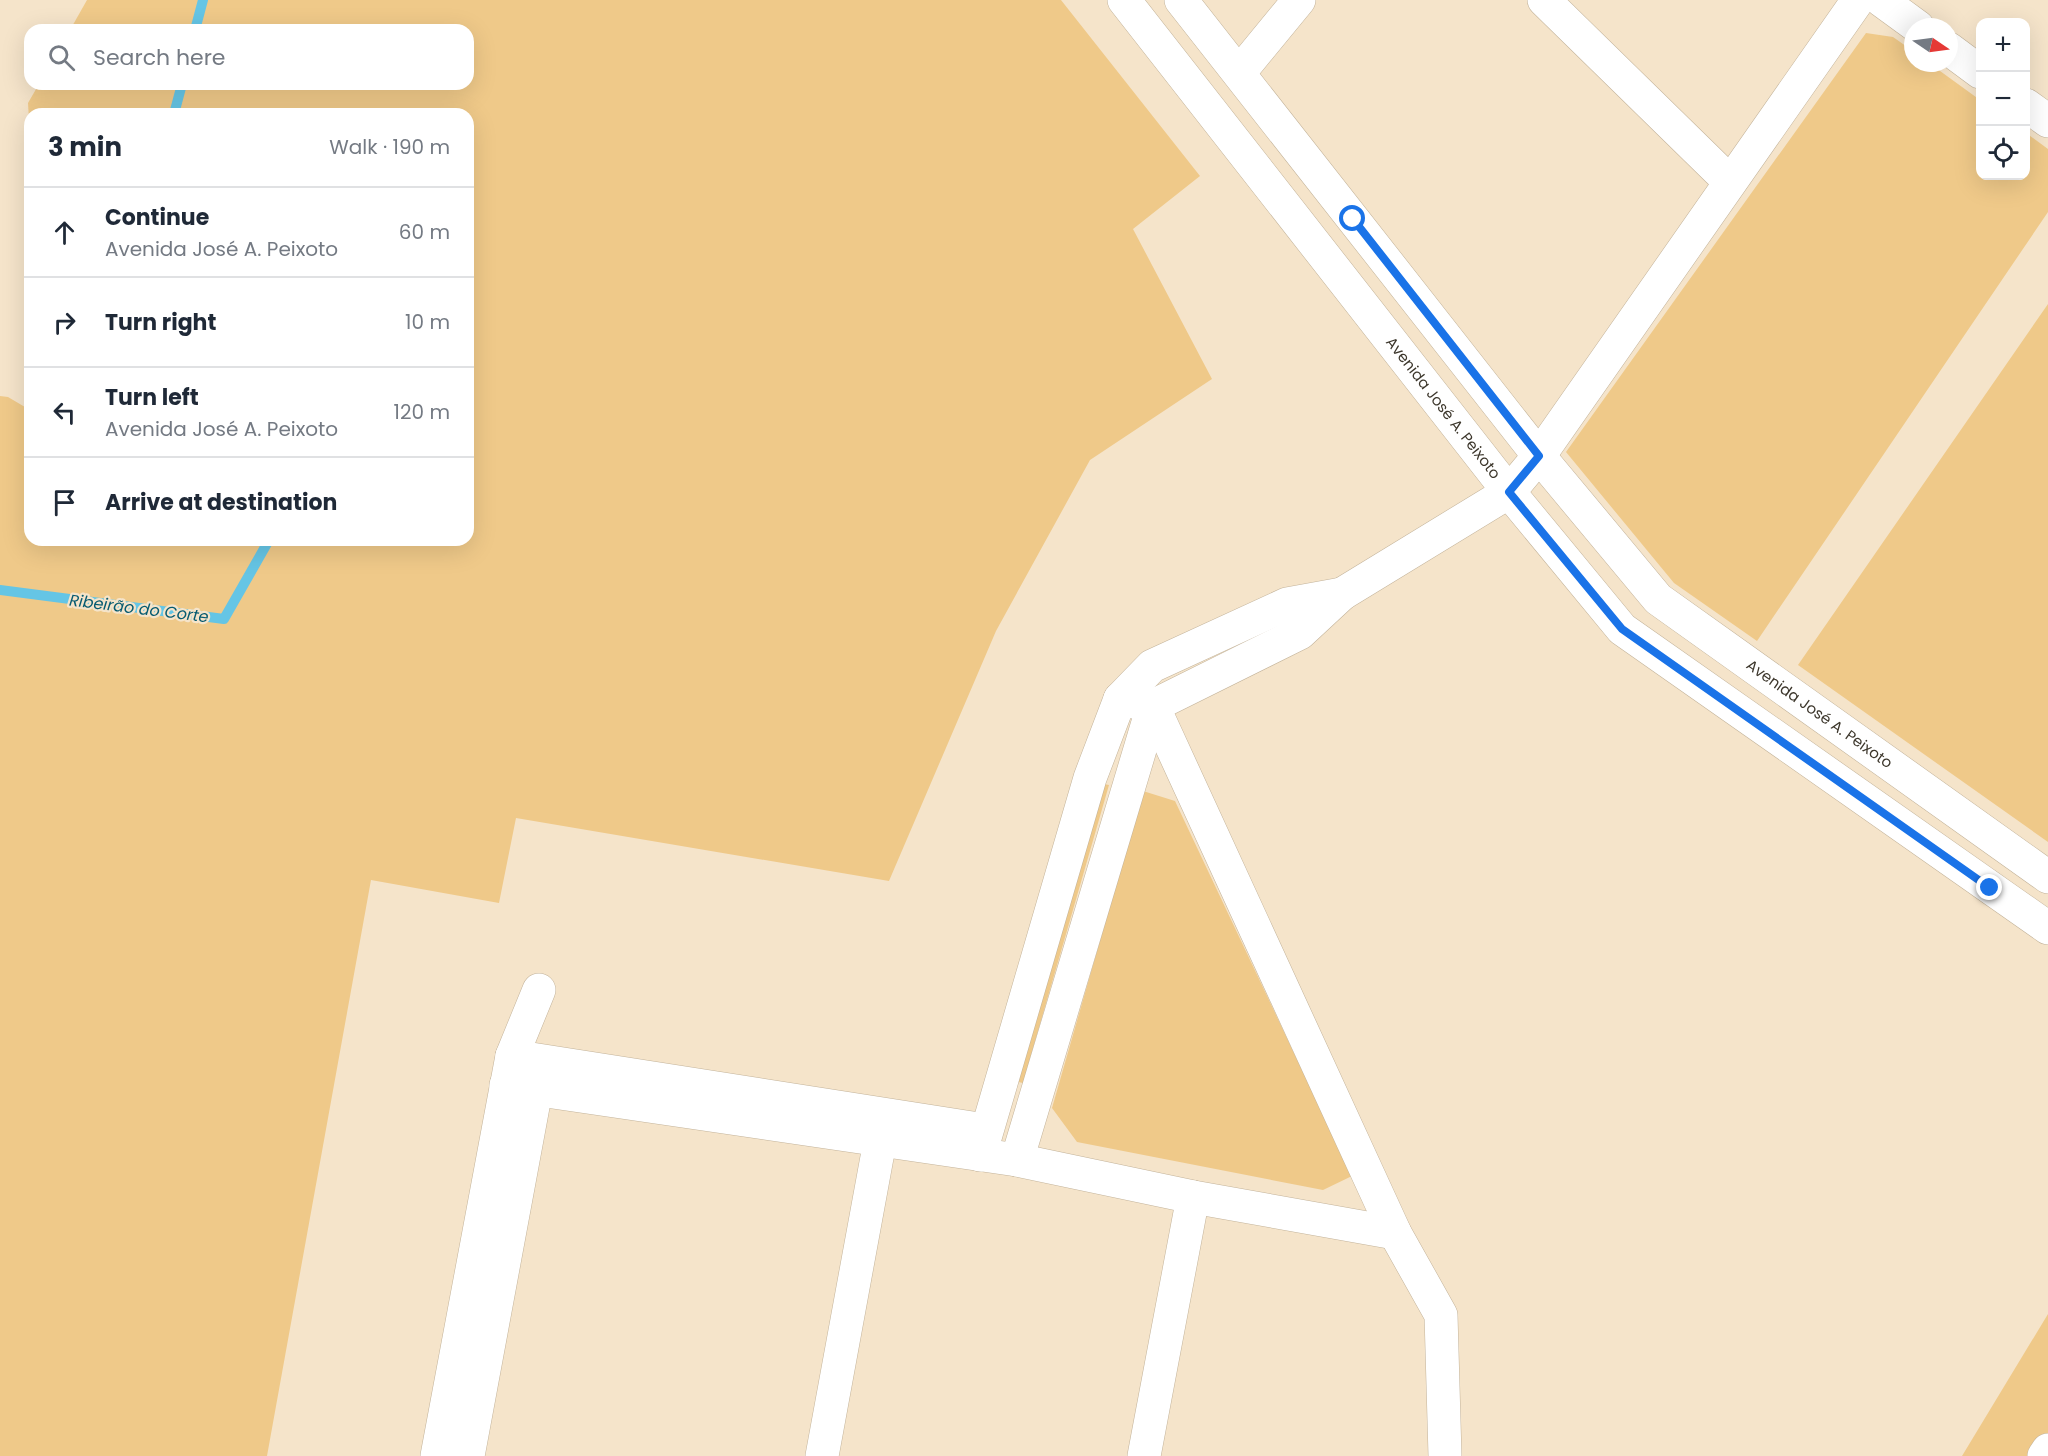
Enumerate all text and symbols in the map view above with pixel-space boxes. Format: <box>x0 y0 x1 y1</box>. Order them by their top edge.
north arrow <box>1904 18 1958 72</box>
map controls <box>1976 18 2030 180</box>
button: + <box>1976 18 2030 72</box>
search box <box>24 24 474 90</box>
icon: search <box>45 41 78 74</box>
text: Search here <box>93 42 226 73</box>
button: − <box>1976 72 2030 126</box>
button: locate <box>1976 126 2030 180</box>
text: 3 min <box>48 129 122 165</box>
text: Walk · 190 m <box>329 133 450 161</box>
text: Continue <box>105 202 209 233</box>
route start <box>1339 205 1365 231</box>
icon: ahead <box>48 216 81 249</box>
text: 60 m <box>399 218 450 246</box>
text: Avenida José A. Peixoto <box>105 235 338 263</box>
icon: right <box>48 306 81 339</box>
text: Turn right <box>105 307 216 338</box>
text: 10 m <box>405 308 450 336</box>
street label: Avenida José A. Peixoto <box>1381 332 1506 483</box>
text: Turn left <box>105 382 199 413</box>
icon: left <box>48 396 81 429</box>
text: 120 m <box>394 398 450 426</box>
text: Avenida José A. Peixoto <box>105 415 338 443</box>
icon: arrive <box>48 486 81 519</box>
text: Arrive at destination <box>105 487 337 518</box>
water label: Ribeirão do Corte <box>68 589 210 628</box>
street label: Avenida José A. Peixoto <box>1742 654 1897 773</box>
route end <box>1976 874 2002 900</box>

